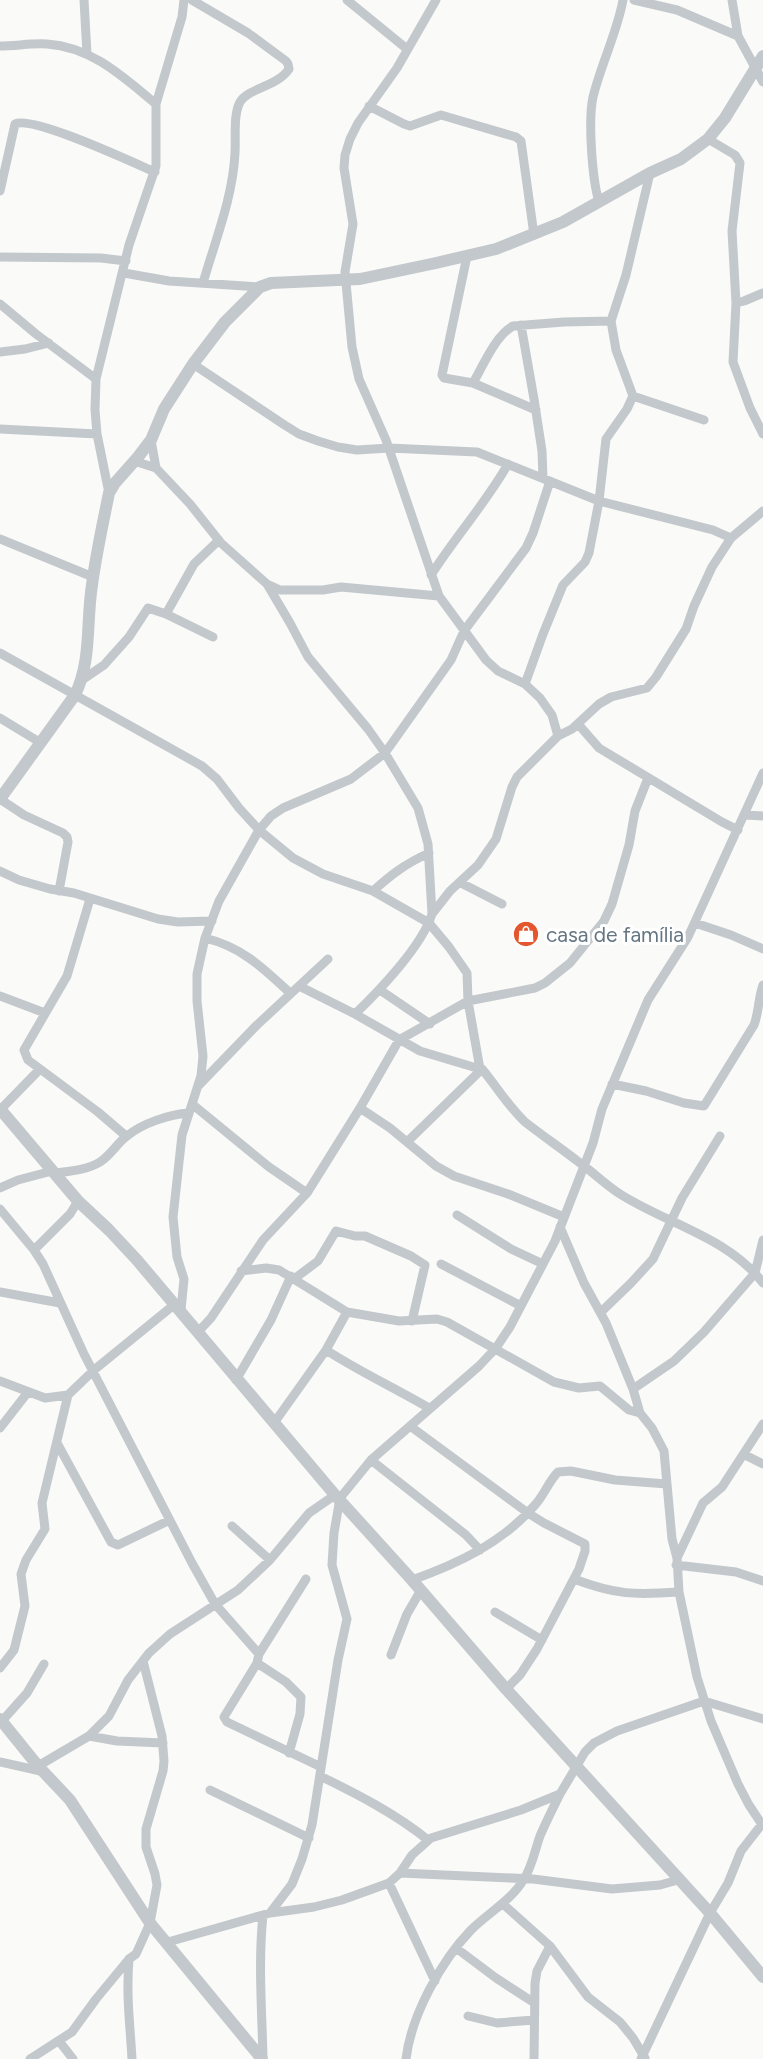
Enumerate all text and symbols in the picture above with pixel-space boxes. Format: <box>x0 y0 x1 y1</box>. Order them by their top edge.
shop icon: casa de família <box>511 919 541 949</box>
place label: casa de família <box>546 922 684 947</box>

